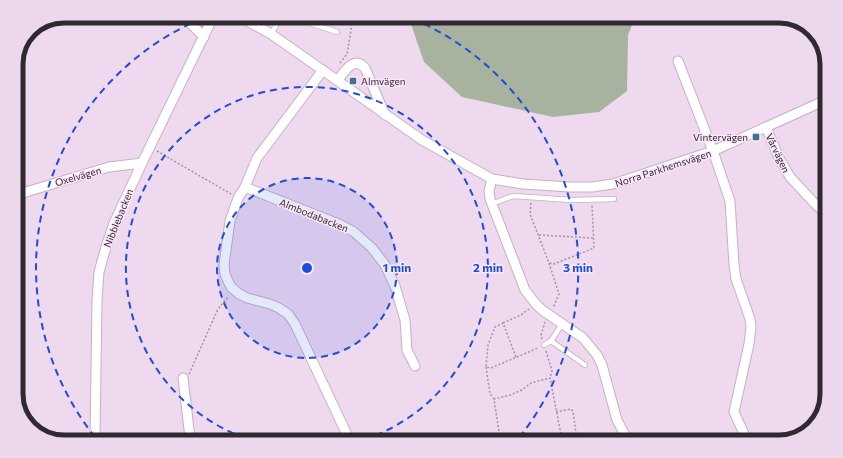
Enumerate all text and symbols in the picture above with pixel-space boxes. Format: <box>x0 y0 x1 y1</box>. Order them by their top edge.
place label: Almvägen <box>361 75 406 87</box>
marker: Almvägen <box>348 76 358 86</box>
place label: Vintervägen <box>693 131 748 143</box>
street label: Vårvägen <box>763 131 793 175</box>
marker: Vintervägen <box>751 132 761 142</box>
street label: Norra Parkhemsvägen <box>613 147 713 189</box>
street label: Oxelvägen <box>54 164 102 188</box>
street label: Nibblebacken <box>101 187 135 249</box>
street label: Almbodabacken <box>278 196 350 234</box>
text: 1 min <box>383 260 411 274</box>
text: 2 min <box>473 260 503 274</box>
text: 3 min <box>563 260 593 274</box>
centre of rings <box>300 261 314 275</box>

